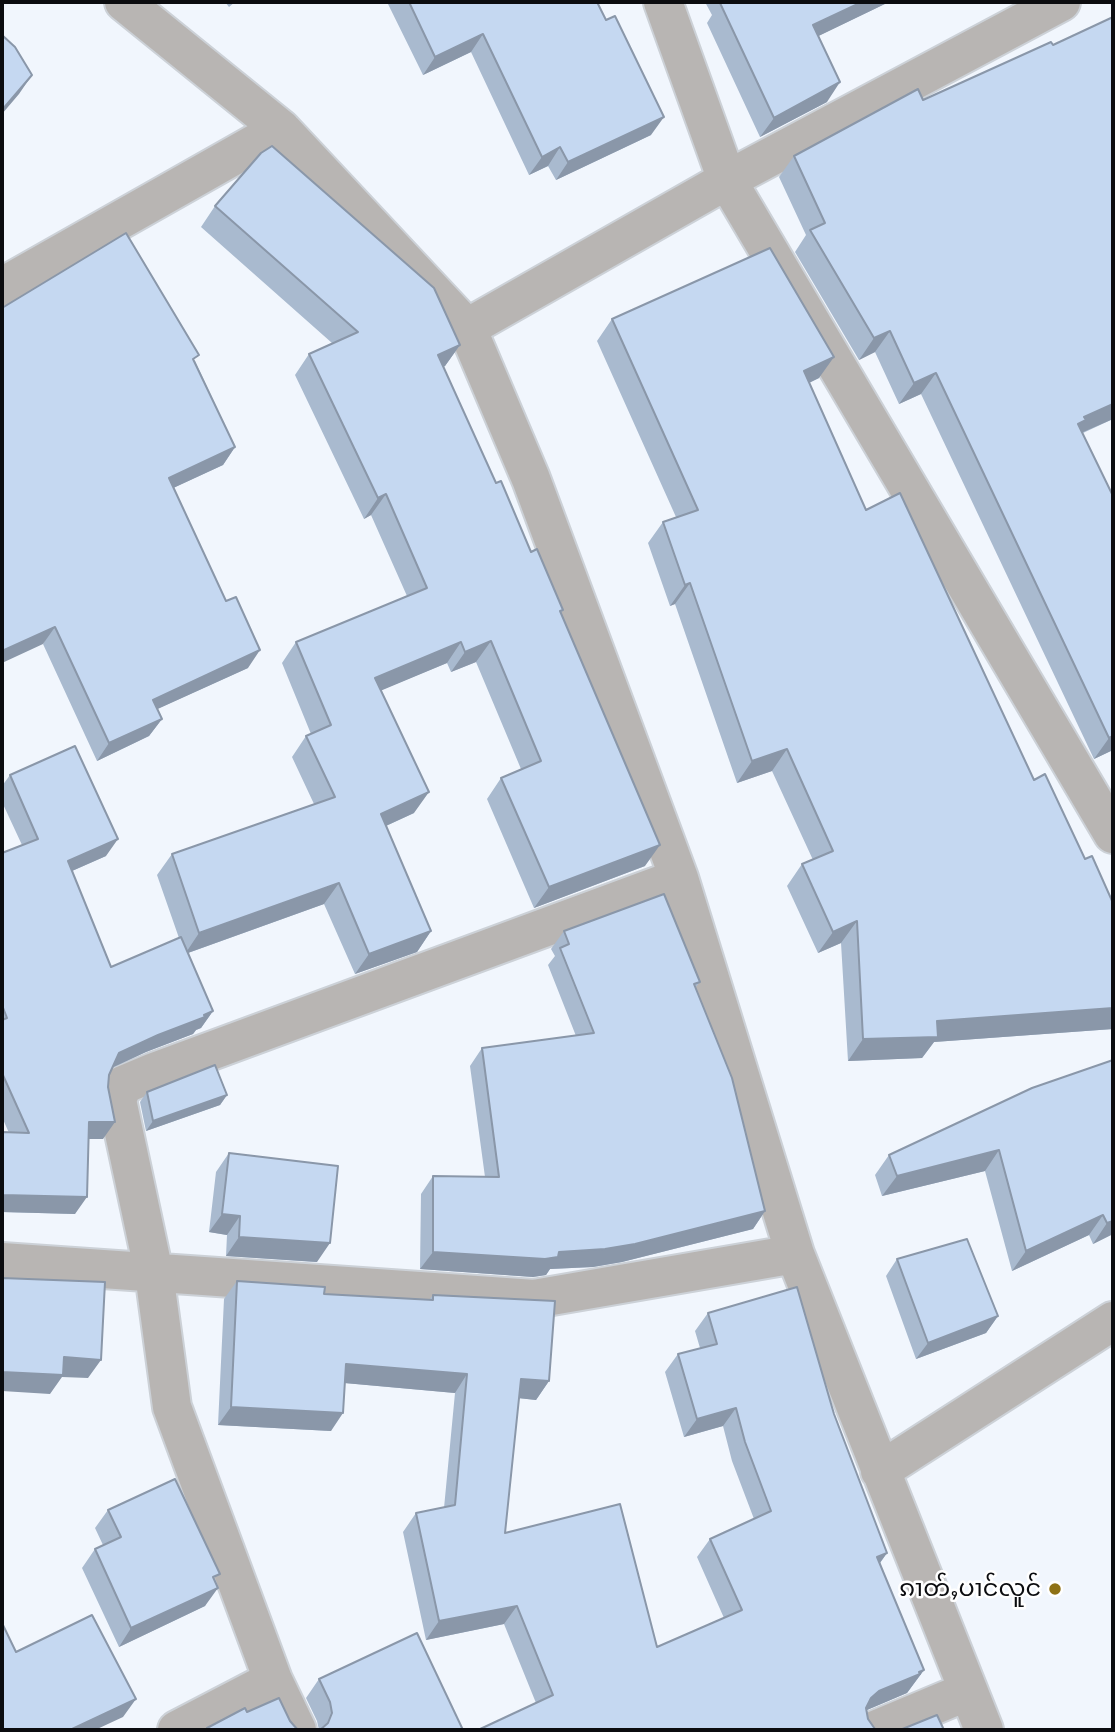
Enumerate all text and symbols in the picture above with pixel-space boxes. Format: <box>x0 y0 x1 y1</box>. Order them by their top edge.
place label: ၵၢတ်ႇပၢင်လူင် <box>899 1575 1041 1603</box>
marker: ၵၢတ်ႇပၢင်လူင် <box>1047 1581 1063 1597</box>

